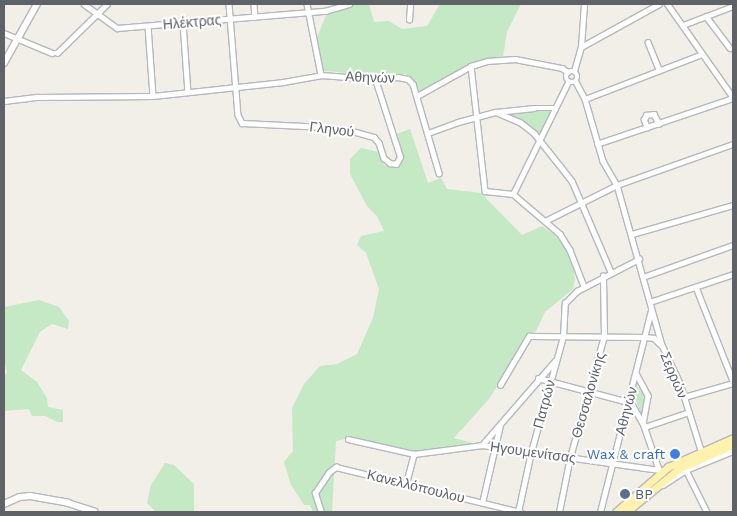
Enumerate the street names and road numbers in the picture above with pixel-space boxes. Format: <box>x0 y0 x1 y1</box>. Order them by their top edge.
street label: Ηλέκτρας <box>162 11 222 33</box>
street label: Αθηνών <box>345 68 395 86</box>
street label: Γληνού <box>309 118 355 140</box>
street label: Σερρών <box>657 349 691 401</box>
street label: Θεσσαλονίκης <box>568 350 608 440</box>
street label: Πατρών <box>529 378 559 430</box>
street label: Αθηνών <box>611 385 641 437</box>
street label: Ηγουμενίτσας <box>489 438 577 466</box>
street label: Κανελλόπουλου <box>365 466 467 506</box>

